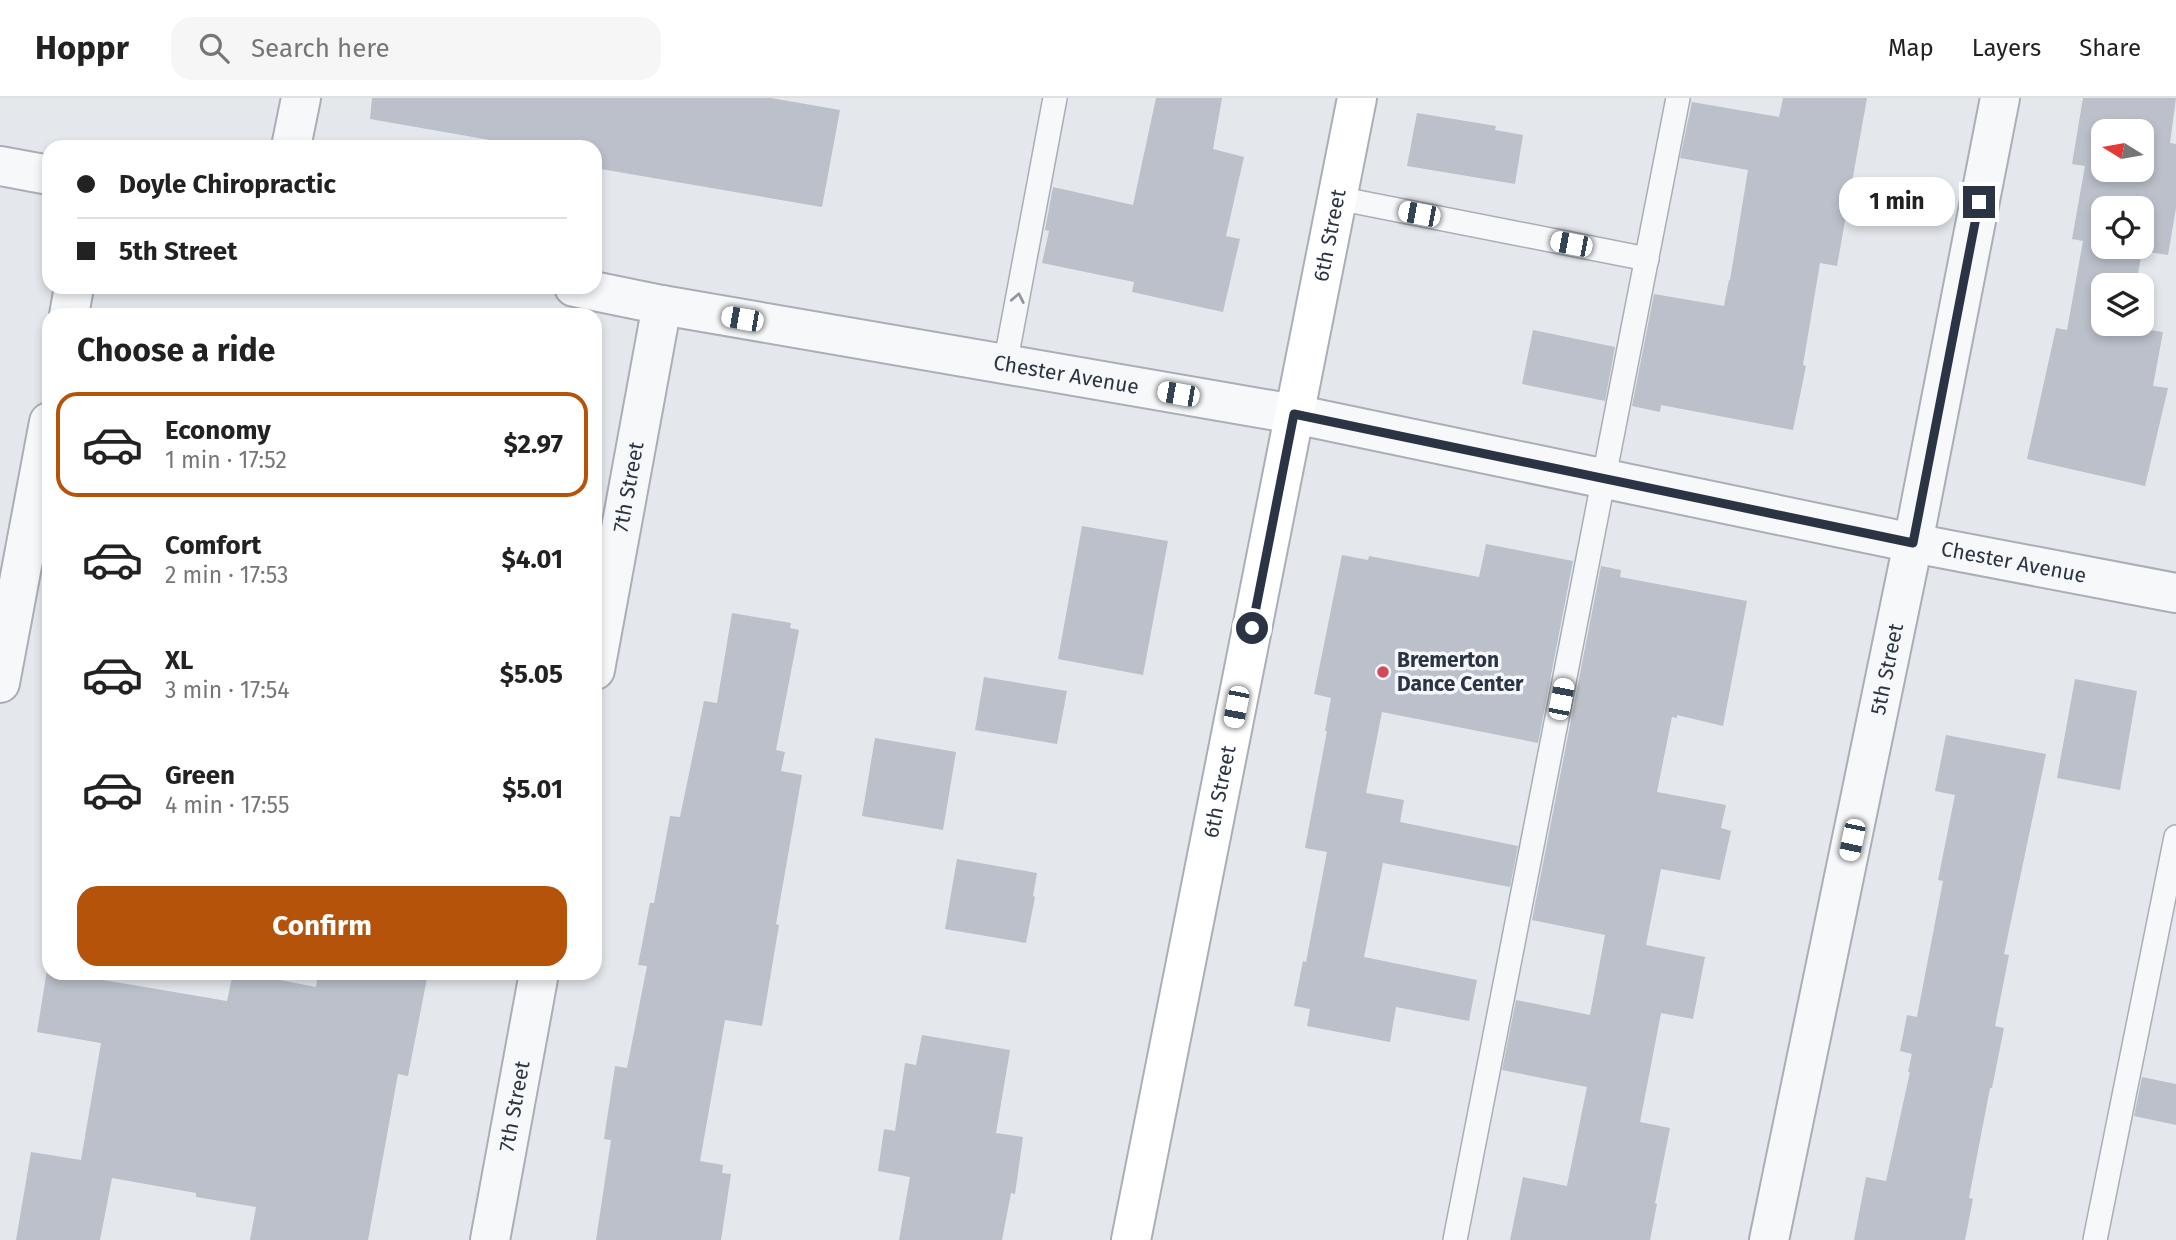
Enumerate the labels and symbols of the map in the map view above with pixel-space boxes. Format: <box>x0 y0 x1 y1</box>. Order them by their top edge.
north arrow <box>2091 119 2154 182</box>
callout: 1 min <box>1839 178 1954 226</box>
route end <box>1963 186 1995 218</box>
street label: 6th Street <box>1308 187 1352 284</box>
car <box>1397 200 1442 228</box>
car <box>1549 230 1594 258</box>
one-way arrow <box>1010 292 1025 304</box>
car <box>720 305 765 333</box>
street label: Chester Avenue <box>991 349 1141 400</box>
car <box>1156 380 1201 408</box>
street label: 7th Street <box>608 439 650 535</box>
street label: Chester Avenue <box>1939 536 2089 589</box>
route start <box>1236 612 1268 644</box>
street label: 5th Street <box>1865 621 1909 717</box>
place label: Bremerton Dance Center <box>1397 647 1524 697</box>
marker: Bremerton Dance Center <box>1375 664 1391 680</box>
car <box>1547 676 1576 722</box>
car <box>1222 684 1251 730</box>
street label: 6th Street <box>1198 743 1242 840</box>
car <box>1838 817 1867 863</box>
street label: 7th Street <box>493 1058 536 1154</box>

